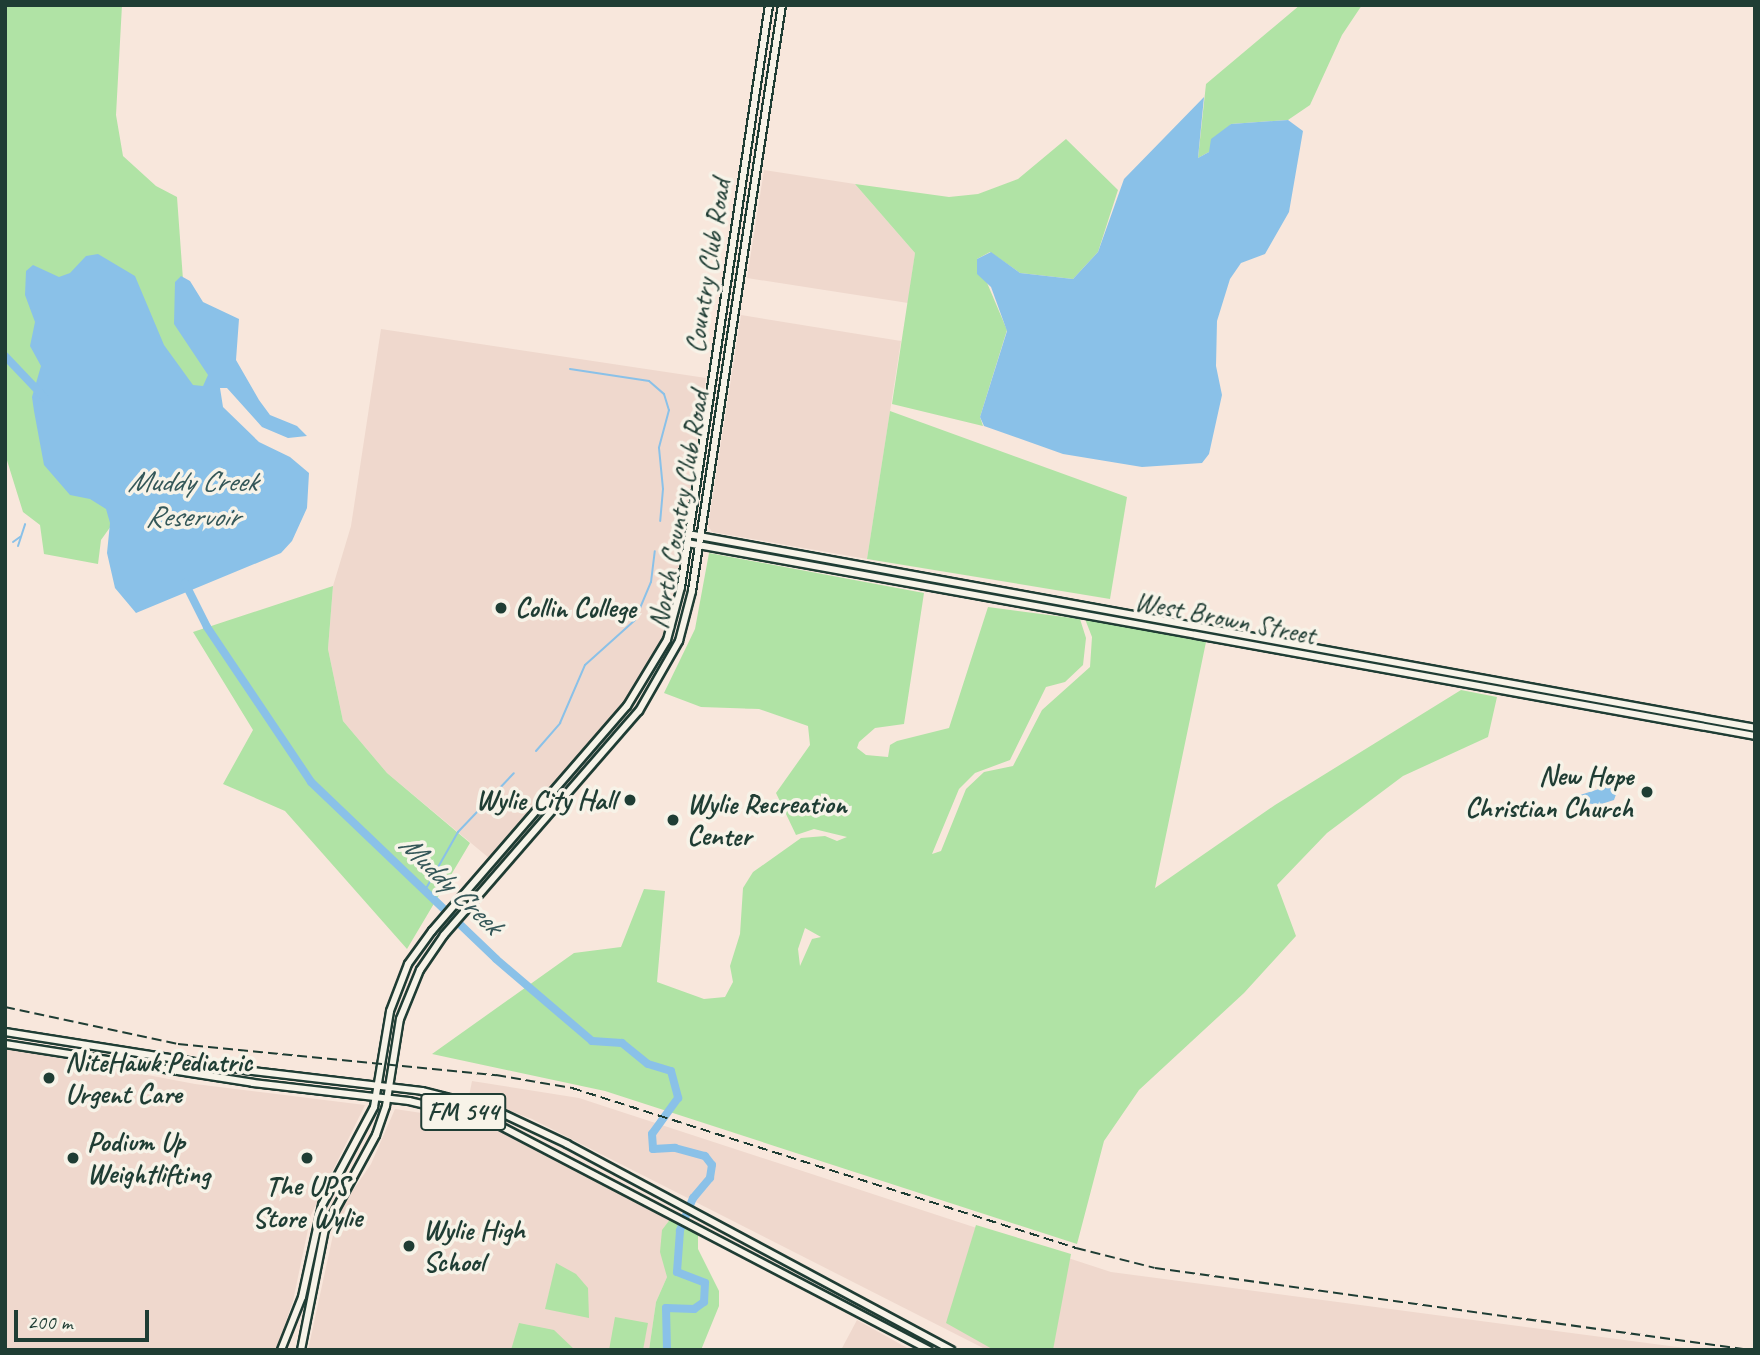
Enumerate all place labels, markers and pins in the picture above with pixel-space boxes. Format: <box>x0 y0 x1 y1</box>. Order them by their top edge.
place label: Collin College <box>515 591 636 625</box>
marker: Collin College <box>493 600 509 616</box>
place label: New Hope Christian Church <box>1464 759 1633 825</box>
place label: Wylie City Hall <box>476 783 616 817</box>
marker: New Hope Christian Church <box>1639 784 1655 800</box>
place label: Wylie Recreation Center <box>687 787 847 853</box>
marker: Wylie City Hall <box>622 792 638 808</box>
marker: Wylie Recreation Center <box>665 812 681 828</box>
place label: NiteHawk Pediatric Urgent Care <box>65 1045 252 1111</box>
marker: NiteHawk Pediatric Urgent Care <box>39 1068 59 1088</box>
place label: Podium Up Weightlifting <box>87 1125 210 1191</box>
marker: Podium Up Weightlifting <box>65 1150 81 1166</box>
marker: The UPS Store Wylie <box>299 1150 315 1166</box>
place label: The UPS Store Wylie <box>252 1169 362 1235</box>
place label: Wylie High School <box>423 1213 525 1279</box>
marker: Wylie High School <box>401 1238 417 1254</box>

